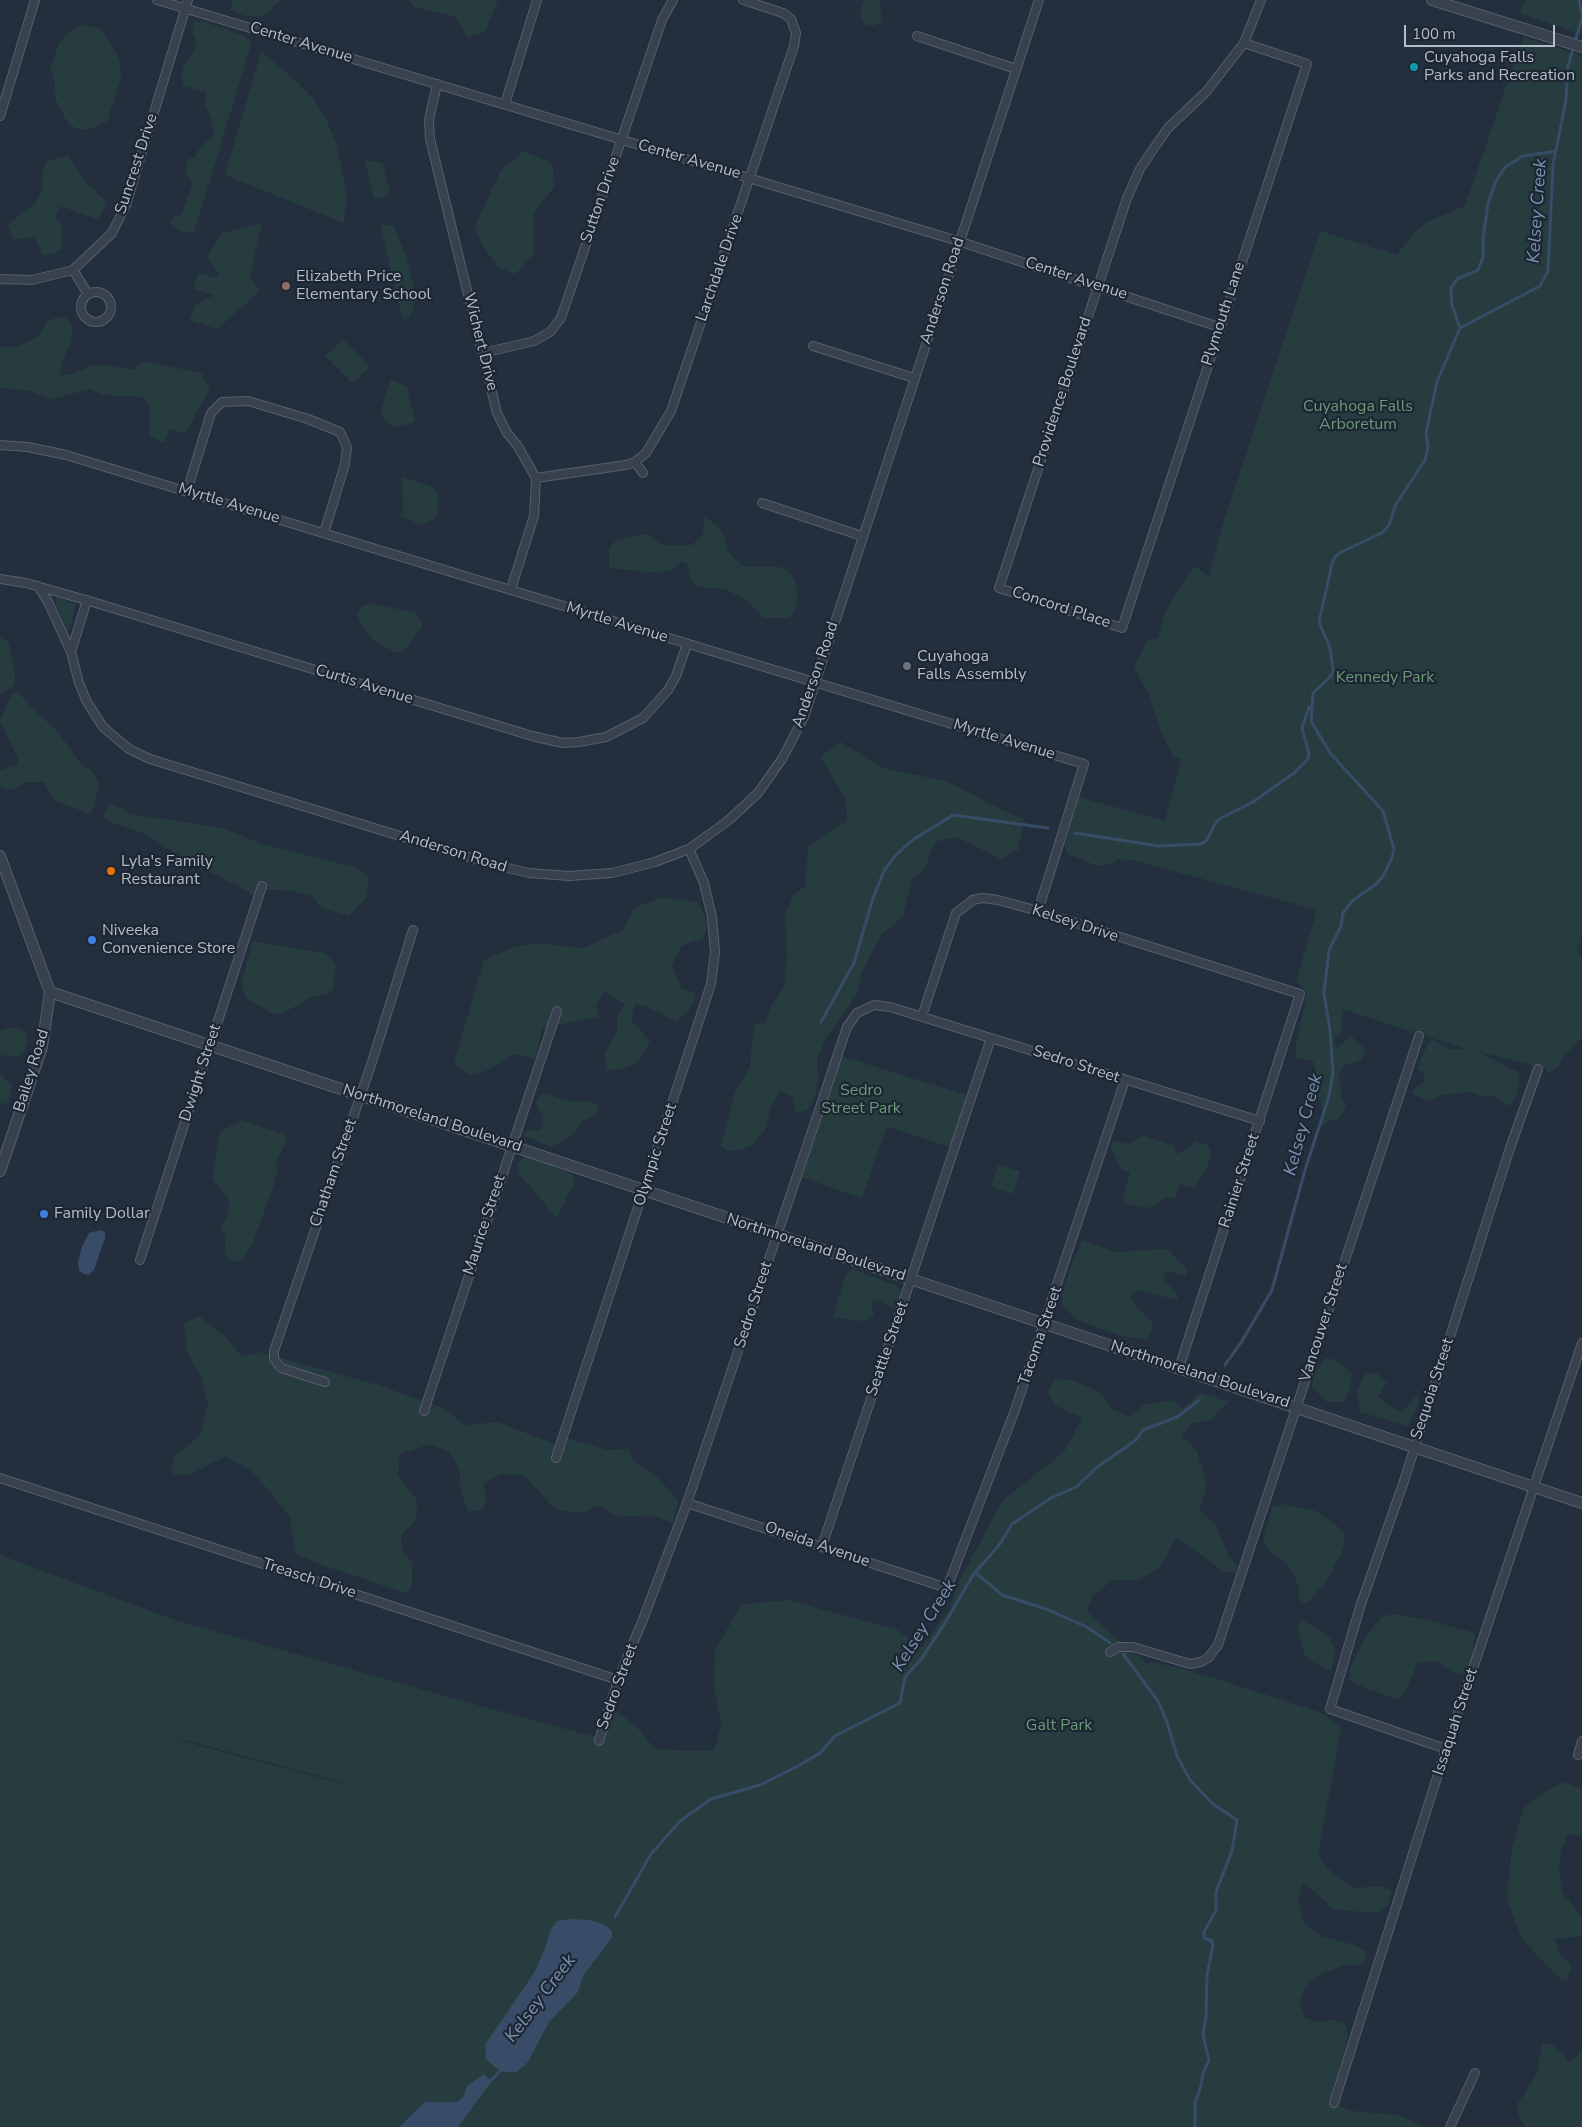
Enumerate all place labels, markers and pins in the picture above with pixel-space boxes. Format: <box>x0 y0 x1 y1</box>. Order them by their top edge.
place label: Cuyahoga Falls Parks and Recreation <box>1424 48 1575 86</box>
marker: Cuyahoga Falls Parks and Recreation <box>1408 61 1420 73</box>
place label: Elizabeth Price Elementary School <box>296 267 431 305</box>
marker: Elizabeth Price Elementary School <box>280 280 292 292</box>
place label: Cuyahoga Falls Assembly <box>917 647 1026 685</box>
marker: Cuyahoga Falls Assembly <box>901 660 913 672</box>
place label: Lyla's Family Restaurant <box>121 852 213 890</box>
marker: Lyla's Family Restaurant <box>105 865 117 877</box>
place label: Niveeka Convenience Store <box>102 921 235 959</box>
marker: Niveeka Convenience Store <box>86 934 98 946</box>
place label: Family Dollar <box>54 1204 150 1224</box>
marker: Family Dollar <box>38 1208 50 1220</box>

